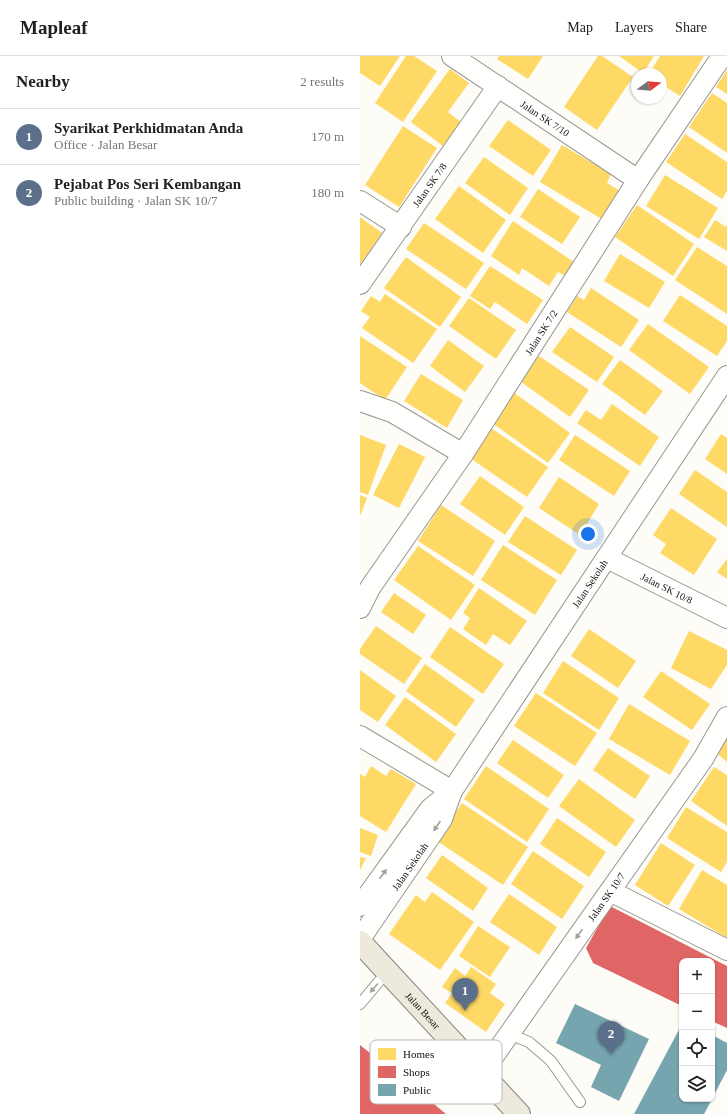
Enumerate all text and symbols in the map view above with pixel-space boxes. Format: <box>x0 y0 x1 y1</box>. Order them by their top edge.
text: Mapleaf <box>20 17 88 38</box>
text: Map <box>567 20 593 35</box>
text: Layers <box>615 20 653 35</box>
text: Share <box>675 20 707 35</box>
north arrow <box>631 68 667 104</box>
text: Nearby <box>16 72 70 91</box>
text: 2 results <box>300 74 344 89</box>
street label: Jalan SK 7/10 <box>518 98 571 139</box>
text: Syarikat Perkhidmatan Anda <box>54 120 243 136</box>
text: 1 <box>26 129 32 144</box>
text: 170 m <box>311 129 344 144</box>
text: Office · Jalan Besar <box>54 137 157 152</box>
street label: Jalan SK 7/8 <box>410 161 449 209</box>
text: Pejabat Pos Seri Kembangan <box>54 176 241 192</box>
text: 2 <box>26 185 32 200</box>
text: 180 m <box>311 185 344 200</box>
text: Public building · Jalan SK 10/7 <box>54 193 218 208</box>
street label: Jalan SK 7/2 <box>523 308 560 357</box>
your location <box>578 524 598 544</box>
street label: Jalan Sekolah <box>570 558 610 610</box>
street label: Jalan SK 10/8 <box>639 571 694 606</box>
one-way arrow <box>433 821 441 831</box>
street label: Jalan Sekolah <box>390 841 430 893</box>
one-way arrow <box>379 869 387 879</box>
street label: Jalan SK 10/7 <box>586 871 627 923</box>
one-way arrow <box>575 929 583 940</box>
map controls <box>679 958 715 1102</box>
button: + <box>679 958 715 994</box>
pin: 1 <box>452 978 478 1011</box>
one-way arrow <box>369 983 378 994</box>
street label: Jalan Besar <box>403 990 443 1032</box>
button: − <box>679 994 715 1030</box>
pin: 2 <box>598 1021 624 1054</box>
button: locate <box>679 1030 715 1066</box>
legend <box>370 1040 502 1104</box>
text: Homes <box>403 1048 434 1060</box>
text: Shops <box>403 1066 430 1078</box>
button: layers <box>679 1066 715 1102</box>
text: Public <box>403 1084 431 1096</box>

